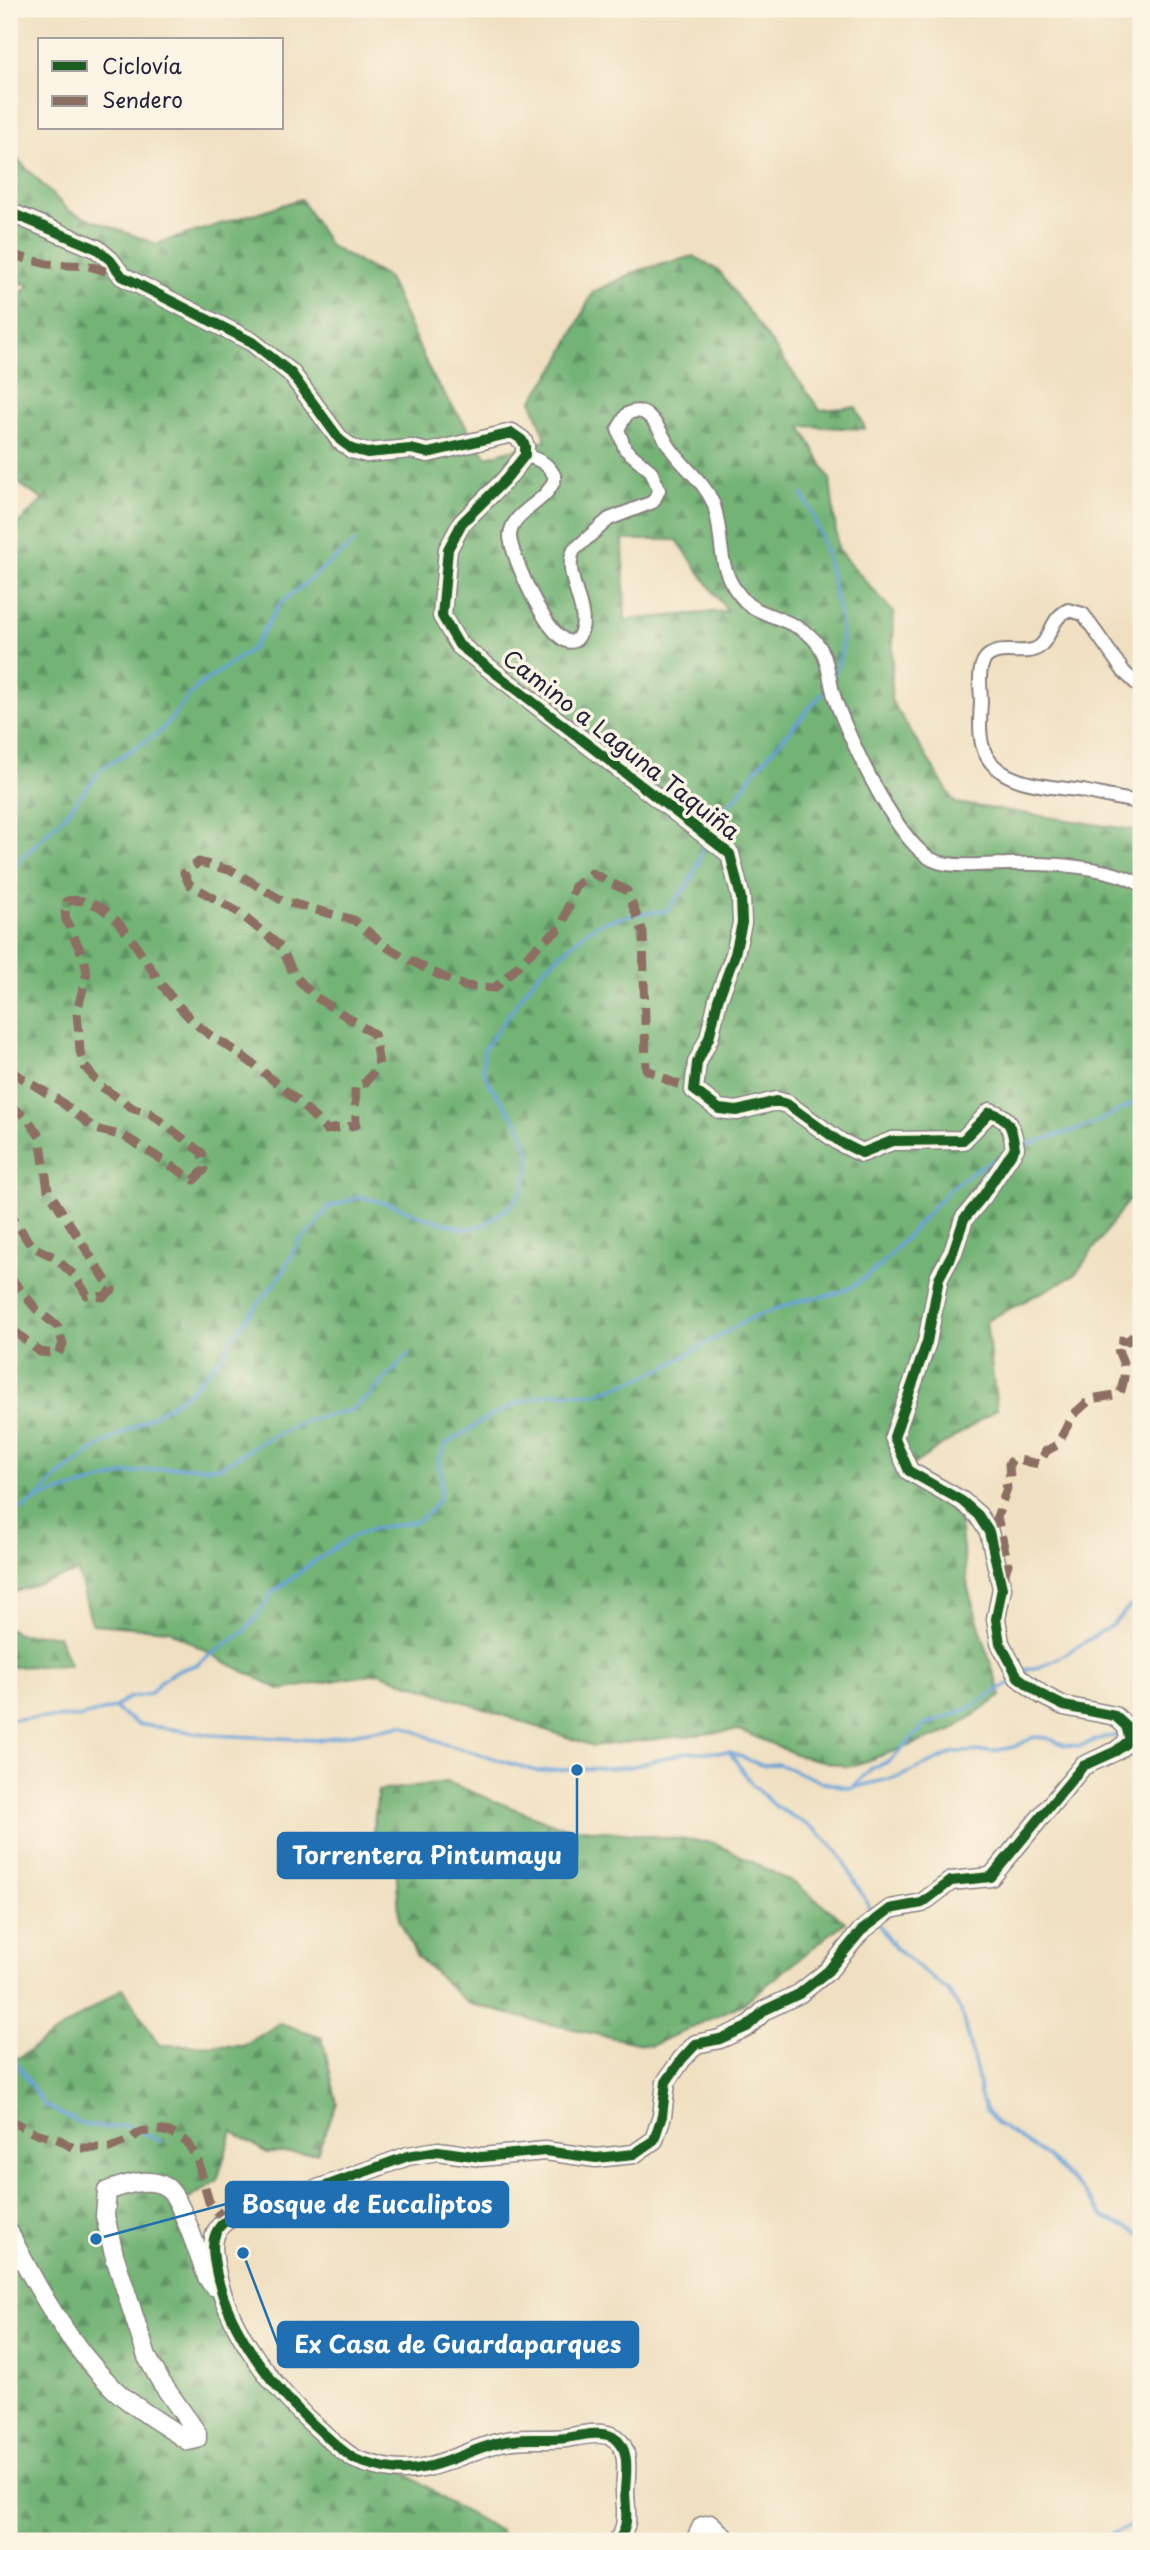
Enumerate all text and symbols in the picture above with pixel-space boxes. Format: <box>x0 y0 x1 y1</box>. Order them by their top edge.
legend <box>38 38 284 130</box>
text: Ciclovía <box>102 49 183 81</box>
text: Sendero <box>102 83 183 115</box>
street label: Camino a Laguna Taquiña <box>496 640 748 848</box>
callout: Torrentera Pintumayu <box>278 1833 577 1878</box>
text: Torrentera Pintumayu <box>292 1836 562 1872</box>
callout: Bosque de Eucaliptos <box>226 2182 508 2227</box>
text: Bosque de Eucaliptos <box>241 2185 493 2221</box>
callout: Ex Casa de Guardaparques <box>278 2322 638 2367</box>
text: Ex Casa de Guardaparques <box>294 2325 622 2361</box>

